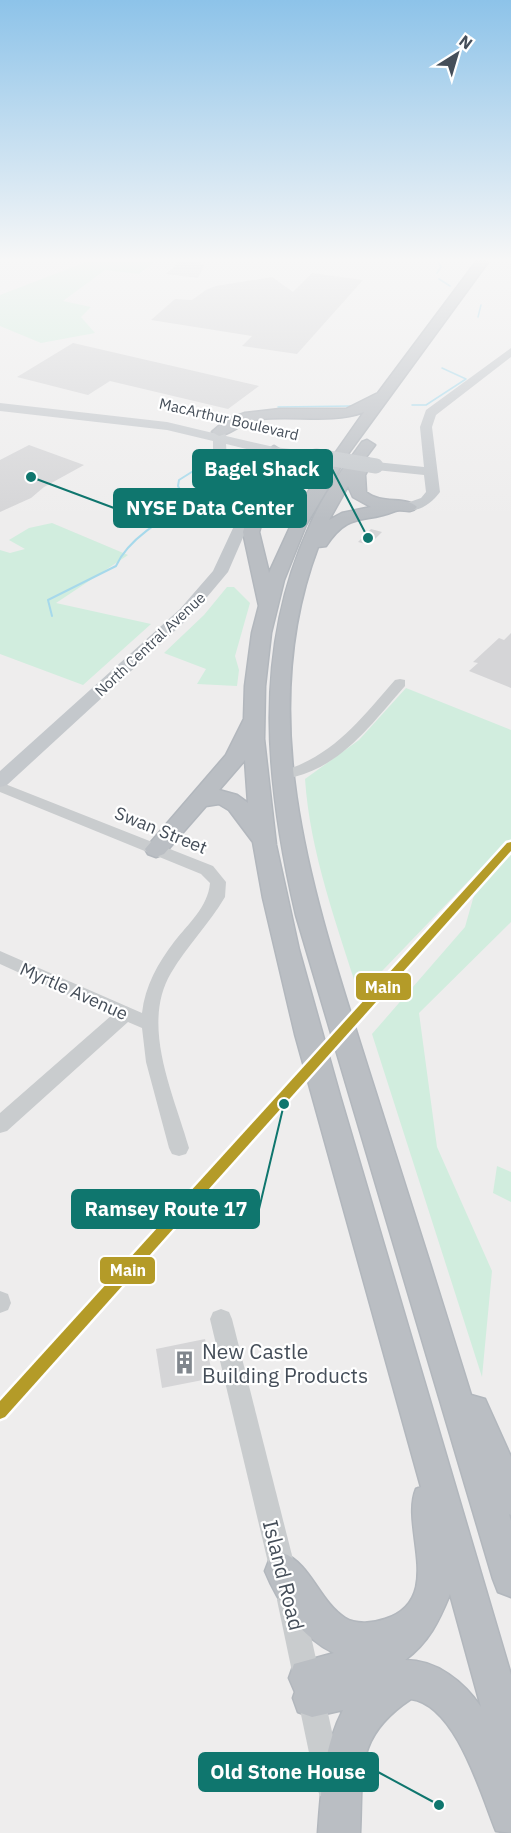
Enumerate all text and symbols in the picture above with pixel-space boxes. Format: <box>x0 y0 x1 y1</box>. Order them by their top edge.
north arrow <box>427 24 487 84</box>
text: N <box>455 31 477 53</box>
street label: MacArthur Boulevard <box>157 394 301 444</box>
callout: Bagel Shack <box>193 450 332 488</box>
text: Bagel Shack <box>204 455 320 482</box>
callout: NYSE Data Center <box>114 489 306 527</box>
text: NYSE Data Center <box>126 494 294 521</box>
street label: North Central Avenue <box>91 588 209 700</box>
street label: Swan Street <box>111 801 211 859</box>
street label: Myrtle Avenue <box>16 957 132 1025</box>
line badge: Main <box>355 972 412 1001</box>
text: Main <box>365 977 401 997</box>
callout: Ramsey Route 17 <box>72 1190 259 1228</box>
text: Ramsey Route 17 <box>84 1195 248 1222</box>
line badge: Main <box>99 1256 156 1285</box>
text: Main <box>110 1260 146 1280</box>
place label: New Castle Building Products <box>202 1337 368 1389</box>
building icon: New Castle Building Products <box>171 1350 197 1376</box>
street label: Island Road <box>257 1517 311 1633</box>
callout: Old Stone House <box>199 1753 378 1791</box>
text: Old Stone House <box>210 1758 366 1785</box>

